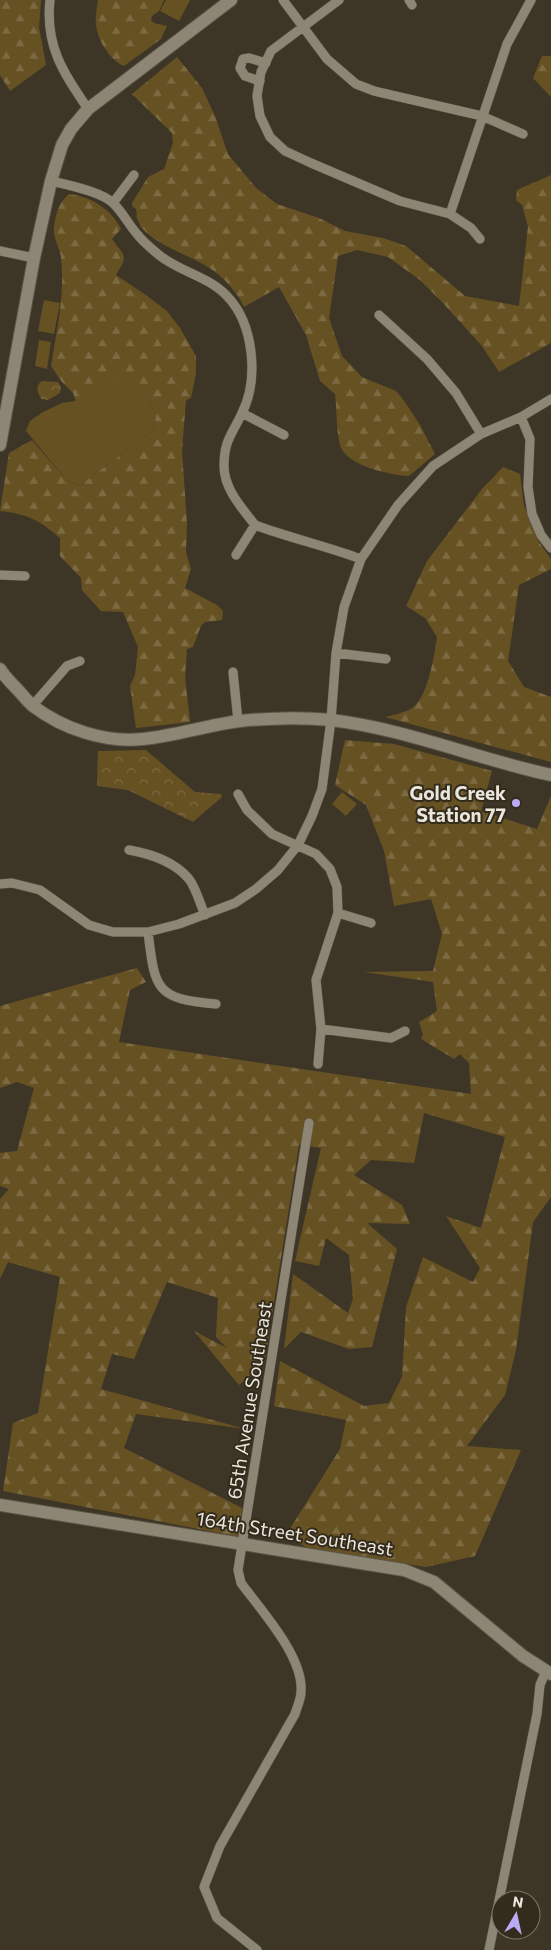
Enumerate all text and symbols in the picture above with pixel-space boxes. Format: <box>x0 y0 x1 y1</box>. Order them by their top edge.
place label: Gold Creek Station 77 <box>409 781 506 826</box>
marker: Gold Creek Station 77 <box>510 797 522 809</box>
street label: 65th Avenue Southeast <box>222 1299 276 1501</box>
street label: 164th Street Southeast <box>195 1506 395 1560</box>
north arrow <box>491 1890 541 1940</box>
text: N <box>512 1892 525 1911</box>

